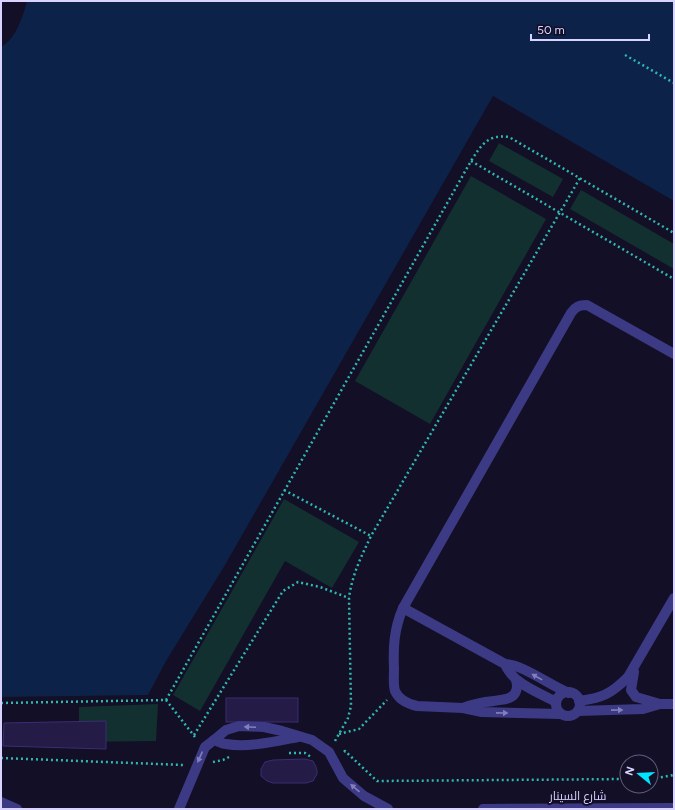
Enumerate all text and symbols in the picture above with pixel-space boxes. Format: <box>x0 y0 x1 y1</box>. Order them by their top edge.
scale bar <box>531 16 649 42</box>
text: 50 m <box>537 23 565 37</box>
one-way arrow <box>531 674 543 680</box>
one-way arrow <box>611 707 624 713</box>
one-way arrow <box>496 709 508 716</box>
one-way arrow <box>244 723 256 730</box>
one-way arrow <box>197 752 203 763</box>
north arrow <box>619 754 659 794</box>
text: N <box>622 765 637 777</box>
one-way arrow <box>350 784 360 793</box>
street label: شارع السينار <box>549 789 606 804</box>

